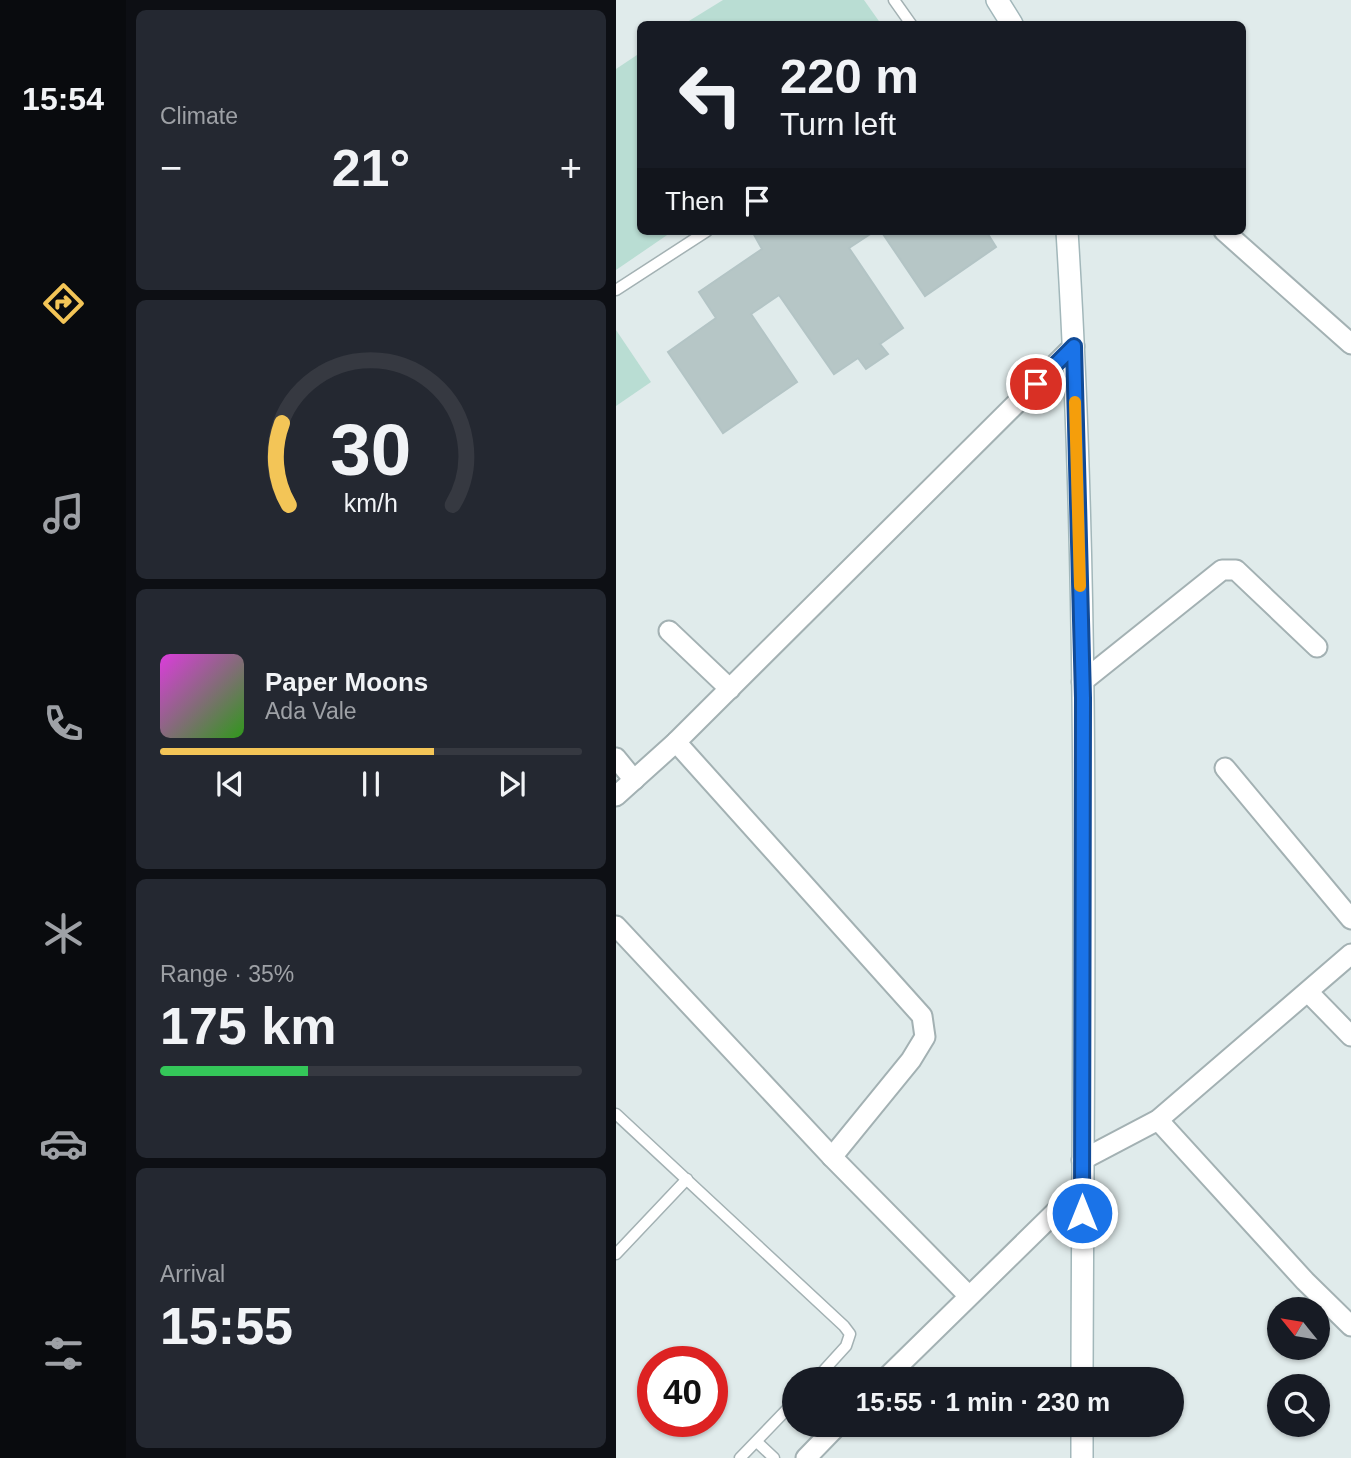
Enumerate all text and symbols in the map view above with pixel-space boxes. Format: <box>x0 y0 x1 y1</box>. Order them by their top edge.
icon: left <box>665 49 756 140</box>
text: 220 m <box>780 49 919 103</box>
text: 15:54 <box>22 81 104 117</box>
text: Climate <box>160 103 238 129</box>
text: Turn left <box>780 106 896 142</box>
text: 21° <box>332 139 410 197</box>
text: − <box>160 147 182 189</box>
text: + <box>560 147 582 189</box>
icon: arrive <box>738 182 776 220</box>
text: Then <box>665 186 724 216</box>
icon: directions <box>39 279 88 328</box>
pin <box>1006 354 1066 414</box>
icon: arrive <box>1017 365 1055 403</box>
text: 30 <box>331 410 411 491</box>
icon: music <box>39 489 88 538</box>
text: km/h <box>344 489 398 517</box>
text: Paper Moons <box>265 667 428 697</box>
text: Ada Vale <box>265 698 357 724</box>
icon: phone <box>39 699 88 748</box>
icon: previous <box>211 765 249 803</box>
icon: pause <box>352 765 390 803</box>
icon: next <box>493 765 531 803</box>
icon: climate <box>39 909 88 958</box>
text: Range · 35% <box>160 961 294 987</box>
text: 175 km <box>160 997 336 1055</box>
icon: car <box>39 1119 88 1168</box>
position arrow <box>1045 1176 1119 1250</box>
text: Arrival <box>160 1261 225 1287</box>
text: 15:55 <box>160 1297 293 1355</box>
north arrow <box>1267 1297 1330 1360</box>
map controls <box>1267 1297 1330 1437</box>
icon: filters <box>39 1329 88 1378</box>
speed limit sign: 40 <box>637 1346 728 1437</box>
button: search <box>1267 1374 1330 1437</box>
text: 15:55 · 1 min · 230 m <box>856 1387 1110 1417</box>

